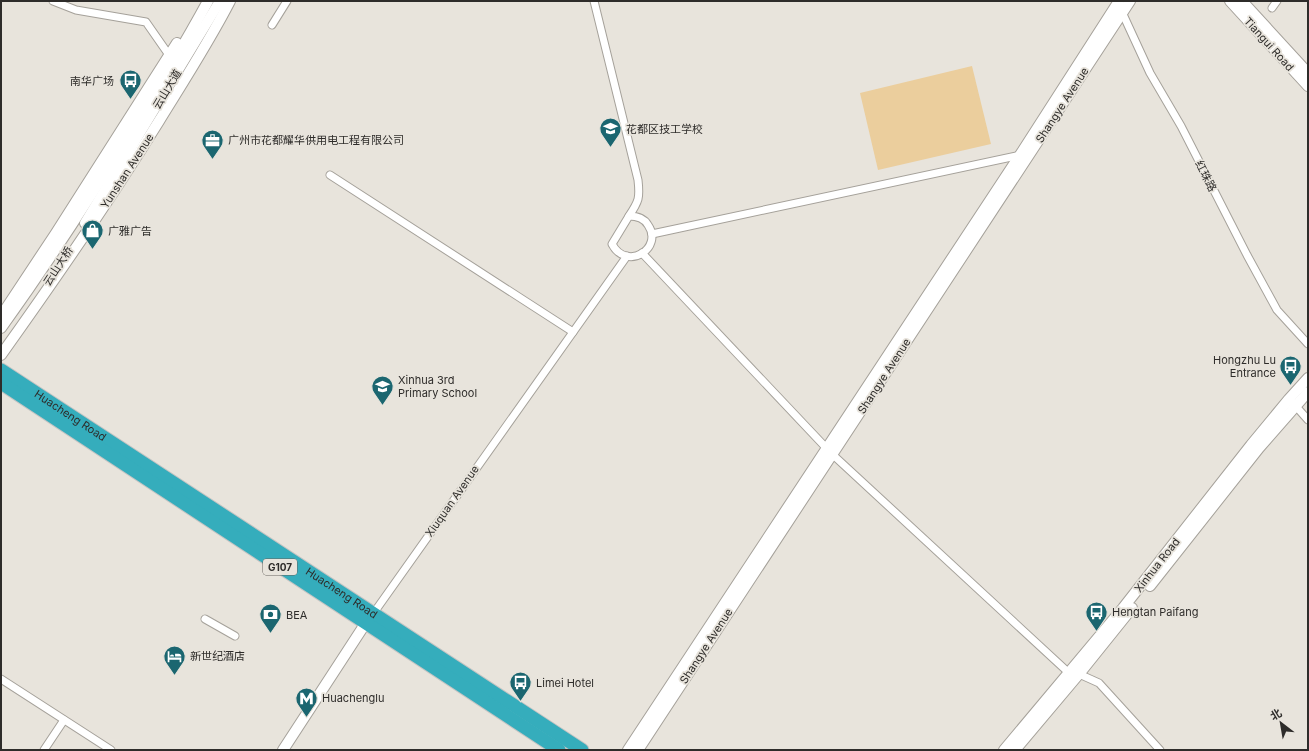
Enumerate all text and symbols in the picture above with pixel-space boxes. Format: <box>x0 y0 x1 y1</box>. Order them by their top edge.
street label: Tiangui Road <box>1241 14 1297 74</box>
street label: Shangye Avenue <box>1032 65 1092 145</box>
street label: 云山大道 <box>150 67 184 111</box>
bus stop icon: 南华广场 <box>117 68 143 101</box>
place label: 南华广场 <box>70 74 114 88</box>
school or university icon: 花都区技工学校 <box>597 116 623 149</box>
place label: 花都区技工学校 <box>626 122 703 136</box>
office icon: 广州市花都耀华供用电工程有限公司 <box>200 127 226 160</box>
street label: Yunshan Avenue <box>98 131 156 211</box>
place label: 广州市花都耀华供用电工程有限公司 <box>228 133 404 147</box>
street label: 红珠路 <box>1192 158 1220 194</box>
shop icon: 广雅广告 <box>79 218 105 251</box>
place label: 广雅广告 <box>108 224 152 238</box>
street label: 云山大桥 <box>40 244 76 288</box>
street label: Shangye Avenue <box>854 336 914 416</box>
place label: Hongzhu Lu Entrance <box>1213 353 1276 380</box>
bus stop icon: Hongzhu Lu Entrance <box>1278 353 1304 386</box>
school or university icon: Xinhua 3rd Primary School <box>370 373 396 406</box>
place label: Xinhua 3rd Primary School <box>398 373 477 400</box>
street label: Huacheng Road <box>32 387 109 444</box>
street label: Xiuquan Avenue <box>422 462 482 540</box>
street label: Xinhua Road <box>1131 535 1183 595</box>
road number: G107 <box>263 559 297 575</box>
street label: Huacheng Road <box>303 564 380 621</box>
bus stop icon: Hengtan Paifang <box>1083 599 1109 632</box>
bank icon: BEA <box>258 602 284 635</box>
place label: Hengtan Paifang <box>1112 605 1198 619</box>
street label: Shangye Avenue <box>676 606 736 686</box>
place label: BEA <box>286 608 308 622</box>
hotel icon: 新世纪酒店 <box>162 643 188 676</box>
place label: 新世纪酒店 <box>190 649 245 663</box>
bus stop icon: Limei Hotel <box>508 670 534 703</box>
place label: Limei Hotel <box>536 676 594 690</box>
metro station icon: Huachenglu <box>293 685 319 718</box>
place label: Huachenglu <box>322 691 384 705</box>
north arrow <box>1261 703 1301 743</box>
text: 北 <box>1268 706 1284 723</box>

